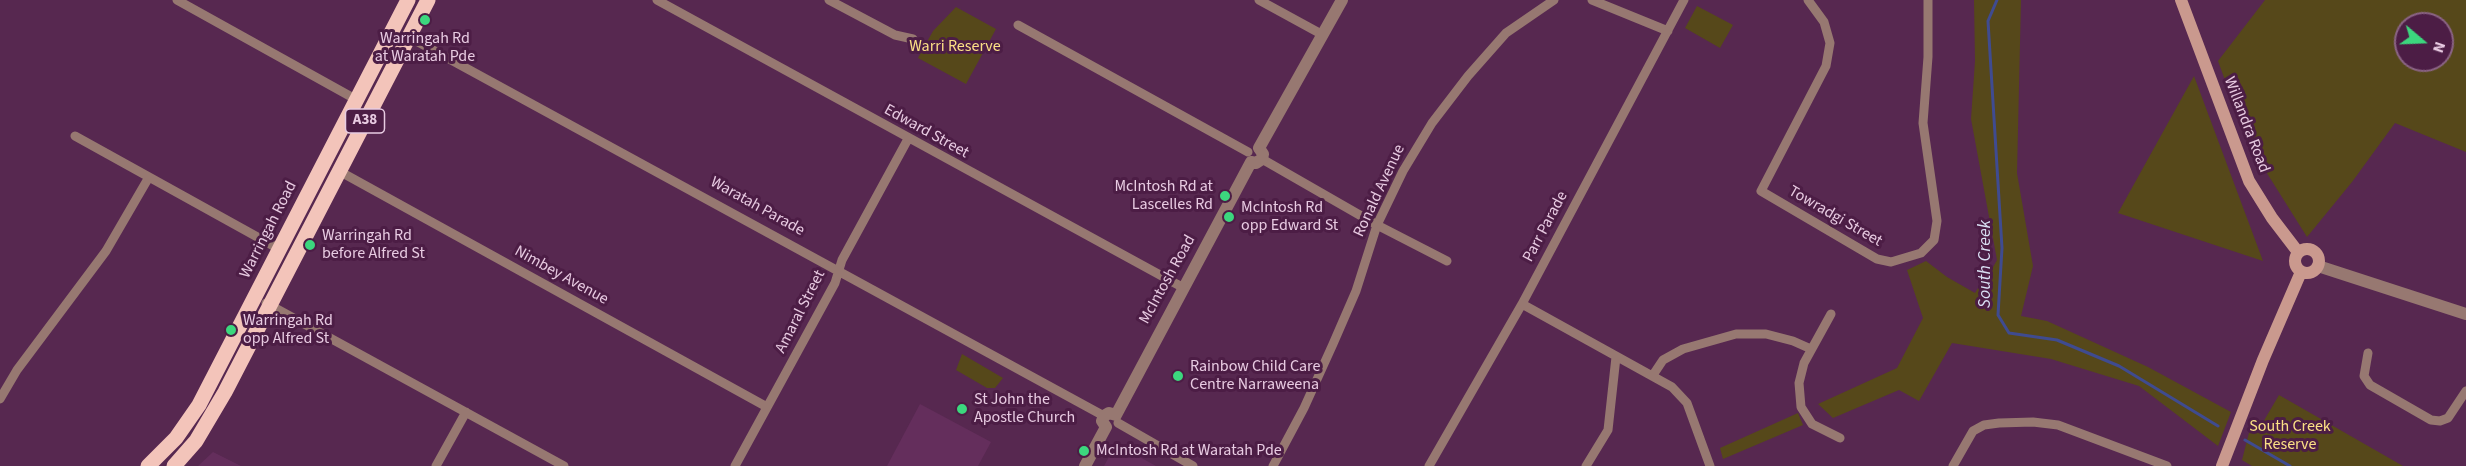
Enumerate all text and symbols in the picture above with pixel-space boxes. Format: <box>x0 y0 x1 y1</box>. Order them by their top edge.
north arrow <box>2394 12 2454 72</box>
marker: Warringah Rd at Waratah Pde <box>418 13 432 27</box>
place label: Warringah Rd at Waratah Pde <box>375 29 475 67</box>
park label: Warri Reserve <box>909 37 1001 57</box>
text: N <box>2427 39 2451 56</box>
street label: Willandra Road <box>2219 74 2273 176</box>
street label: Edward Street <box>880 101 972 163</box>
road number: A38 <box>346 109 385 133</box>
street label: Ronald Avenue <box>1350 142 1410 240</box>
street label: Waratah Parade <box>706 173 808 241</box>
place label: McIntosh Rd at Lascelles Rd <box>1114 177 1213 215</box>
street label: Warringah Road <box>236 178 302 282</box>
street label: Towradgi Street <box>1785 182 1885 252</box>
street label: Parr Parade <box>1519 188 1573 266</box>
marker: McIntosh Rd at Lascelles Rd <box>1218 189 1232 203</box>
place label: McIntosh Rd opp Edward St <box>1241 198 1338 236</box>
marker: McIntosh Rd opp Edward St <box>1222 210 1236 224</box>
water label: South Creek <box>1975 220 1997 308</box>
place label: Warringah Rd before Alfred St <box>322 226 425 264</box>
street label: McIntosh Road <box>1136 232 1200 328</box>
marker: Warringah Rd before Alfred St <box>303 238 317 252</box>
street label: Nimbey Avenue <box>511 242 611 310</box>
street label: Amaral Street <box>772 267 830 357</box>
place label: Warringah Rd opp Alfred St <box>243 311 333 349</box>
marker: Warringah Rd opp Alfred St <box>224 323 238 337</box>
place label: Rainbow Child Care Centre Narraweena <box>1190 357 1320 395</box>
marker: Rainbow Child Care Centre Narraweena <box>1171 369 1185 383</box>
place label: St John the Apostle Church <box>974 390 1075 428</box>
marker: St John the Apostle Church <box>955 402 969 416</box>
park label: South Creek Reserve <box>2249 417 2331 455</box>
place label: McIntosh Rd at Waratah Pde <box>1096 441 1282 461</box>
marker: McIntosh Rd at Waratah Pde <box>1077 444 1091 458</box>

